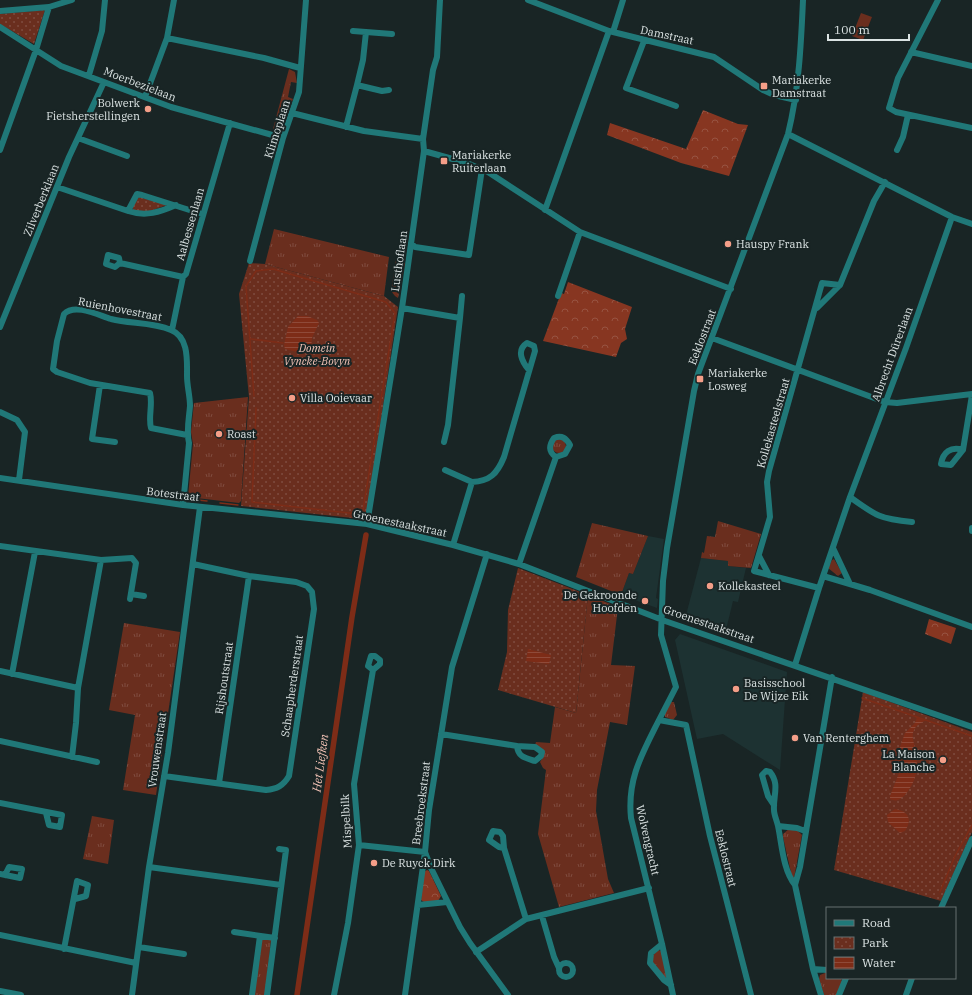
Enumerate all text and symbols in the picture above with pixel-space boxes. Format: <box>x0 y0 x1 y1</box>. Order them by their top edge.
scale bar <box>828 16 909 42</box>
text: 100 m <box>834 22 870 37</box>
street label: Damstraat <box>639 23 695 47</box>
street label: Moerbezielaan <box>102 64 178 104</box>
place label: Mariakerke Damstraat <box>772 73 831 100</box>
marker: Mariakerke Damstraat <box>759 81 769 91</box>
place label: Bolwerk Fietsherstellingen <box>46 96 141 123</box>
street label: Klimoplaan <box>261 98 293 160</box>
marker: Bolwerk Fietsherstellingen <box>143 104 153 114</box>
place label: Mariakerke Ruiterlaan <box>452 148 511 175</box>
marker: Mariakerke Ruiterlaan <box>439 156 449 166</box>
street label: Zilverberklaan <box>20 162 62 238</box>
street label: Aalbessenlaan <box>173 186 207 262</box>
street label: Lusthoflaan <box>388 230 410 292</box>
place label: Hauspy Frank <box>736 237 809 251</box>
marker: Hauspy Frank <box>723 239 733 249</box>
street label: Ruienhovestraat <box>77 294 163 324</box>
street label: Albrecht Dürerlaan <box>868 305 916 403</box>
street label: Eeklostraat <box>685 307 719 367</box>
park label: Domein Vyncke-Bovyn <box>284 341 351 368</box>
place label: Mariakerke Losweg <box>708 366 767 393</box>
marker: Mariakerke Losweg <box>695 374 705 384</box>
street label: Kollekasteelstraat <box>753 376 793 470</box>
place label: Villa Ooievaar <box>300 391 372 405</box>
marker: Villa Ooievaar <box>287 393 297 403</box>
place label: Roast <box>227 427 256 441</box>
marker: Roast <box>214 429 224 439</box>
street label: Botestraat <box>146 484 200 504</box>
street label: Groenestaakstraat <box>352 506 448 540</box>
place label: Kollekasteel <box>718 579 781 593</box>
marker: Kollekasteel <box>705 581 715 591</box>
place label: De Gekroonde Hoofden <box>564 588 637 615</box>
marker: De Gekroonde Hoofden <box>640 596 650 606</box>
street label: Groenestaakstraat <box>662 602 756 646</box>
street label: Schaapherderstraat <box>278 634 306 738</box>
street label: Rijshoutstraat <box>212 641 236 715</box>
place label: Basisschool De Wijze Eik <box>744 676 809 703</box>
marker: Basisschool De Wijze Eik <box>731 684 741 694</box>
street label: Vrouwenstraat <box>145 711 169 789</box>
place label: Van Renterghem <box>803 731 890 745</box>
water label: Het Liefken <box>308 733 332 794</box>
marker: Van Renterghem <box>790 733 800 743</box>
place label: La Maison Blanche <box>882 747 935 774</box>
marker: La Maison Blanche <box>938 755 948 765</box>
street label: Breebroekstraat <box>409 760 433 846</box>
street label: Mispelbilk <box>338 793 354 848</box>
street label: Wolvengracht <box>633 804 663 877</box>
street label: Eeklostraat <box>712 828 740 888</box>
place label: De Ruyck Dirk <box>382 856 456 870</box>
marker: De Ruyck Dirk <box>369 858 379 868</box>
legend <box>826 907 956 979</box>
text: Road <box>862 915 891 930</box>
text: Park <box>862 935 888 950</box>
text: Water <box>862 955 896 970</box>

